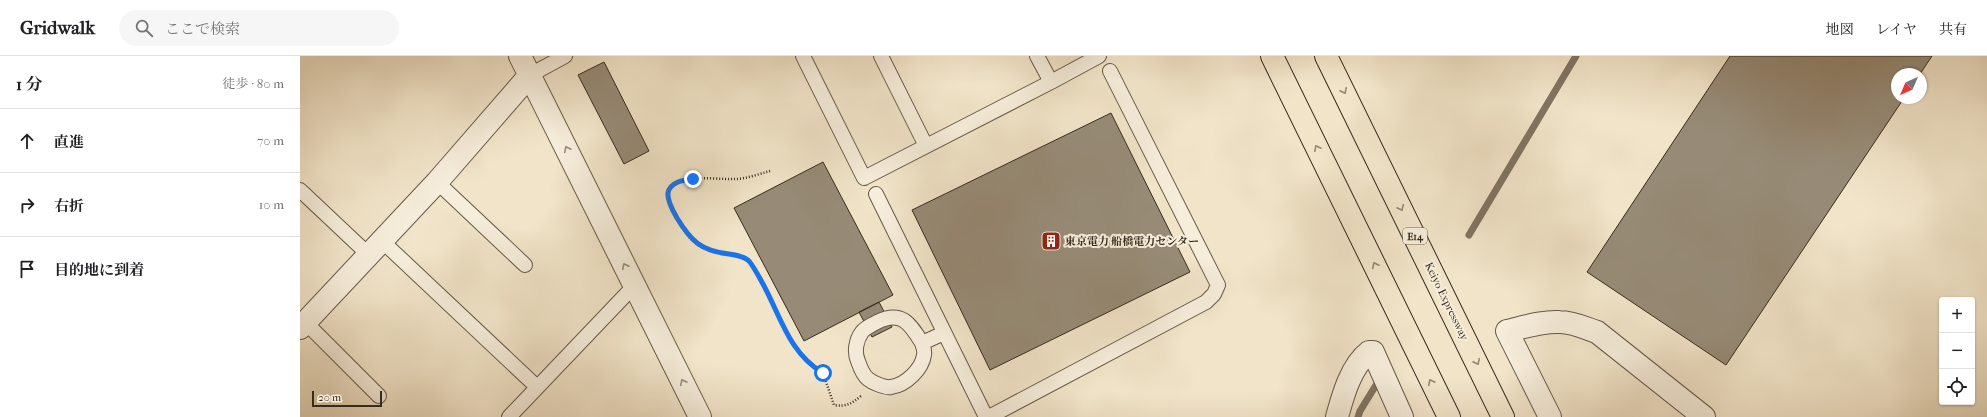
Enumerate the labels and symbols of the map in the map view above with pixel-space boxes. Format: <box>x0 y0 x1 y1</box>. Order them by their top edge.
north arrow <box>1891 68 1927 104</box>
one-way arrow <box>1339 87 1346 94</box>
one-way arrow <box>1314 145 1322 153</box>
one-way arrow <box>564 146 572 153</box>
route end <box>684 170 702 188</box>
one-way arrow <box>1396 203 1404 211</box>
road number: E14 <box>1403 228 1427 244</box>
building icon: 東京電力 船橋電力センター <box>1040 230 1062 252</box>
place label: 東京電力 船橋電力センター <box>1065 235 1199 248</box>
street label: Keiyo Expressway <box>1422 260 1472 343</box>
one-way arrow <box>622 262 630 270</box>
one-way arrow <box>1372 262 1380 269</box>
one-way arrow <box>1472 358 1479 365</box>
route start <box>814 364 832 382</box>
one-way arrow <box>680 379 687 386</box>
one-way arrow <box>1429 379 1436 386</box>
scale bar <box>312 389 382 408</box>

